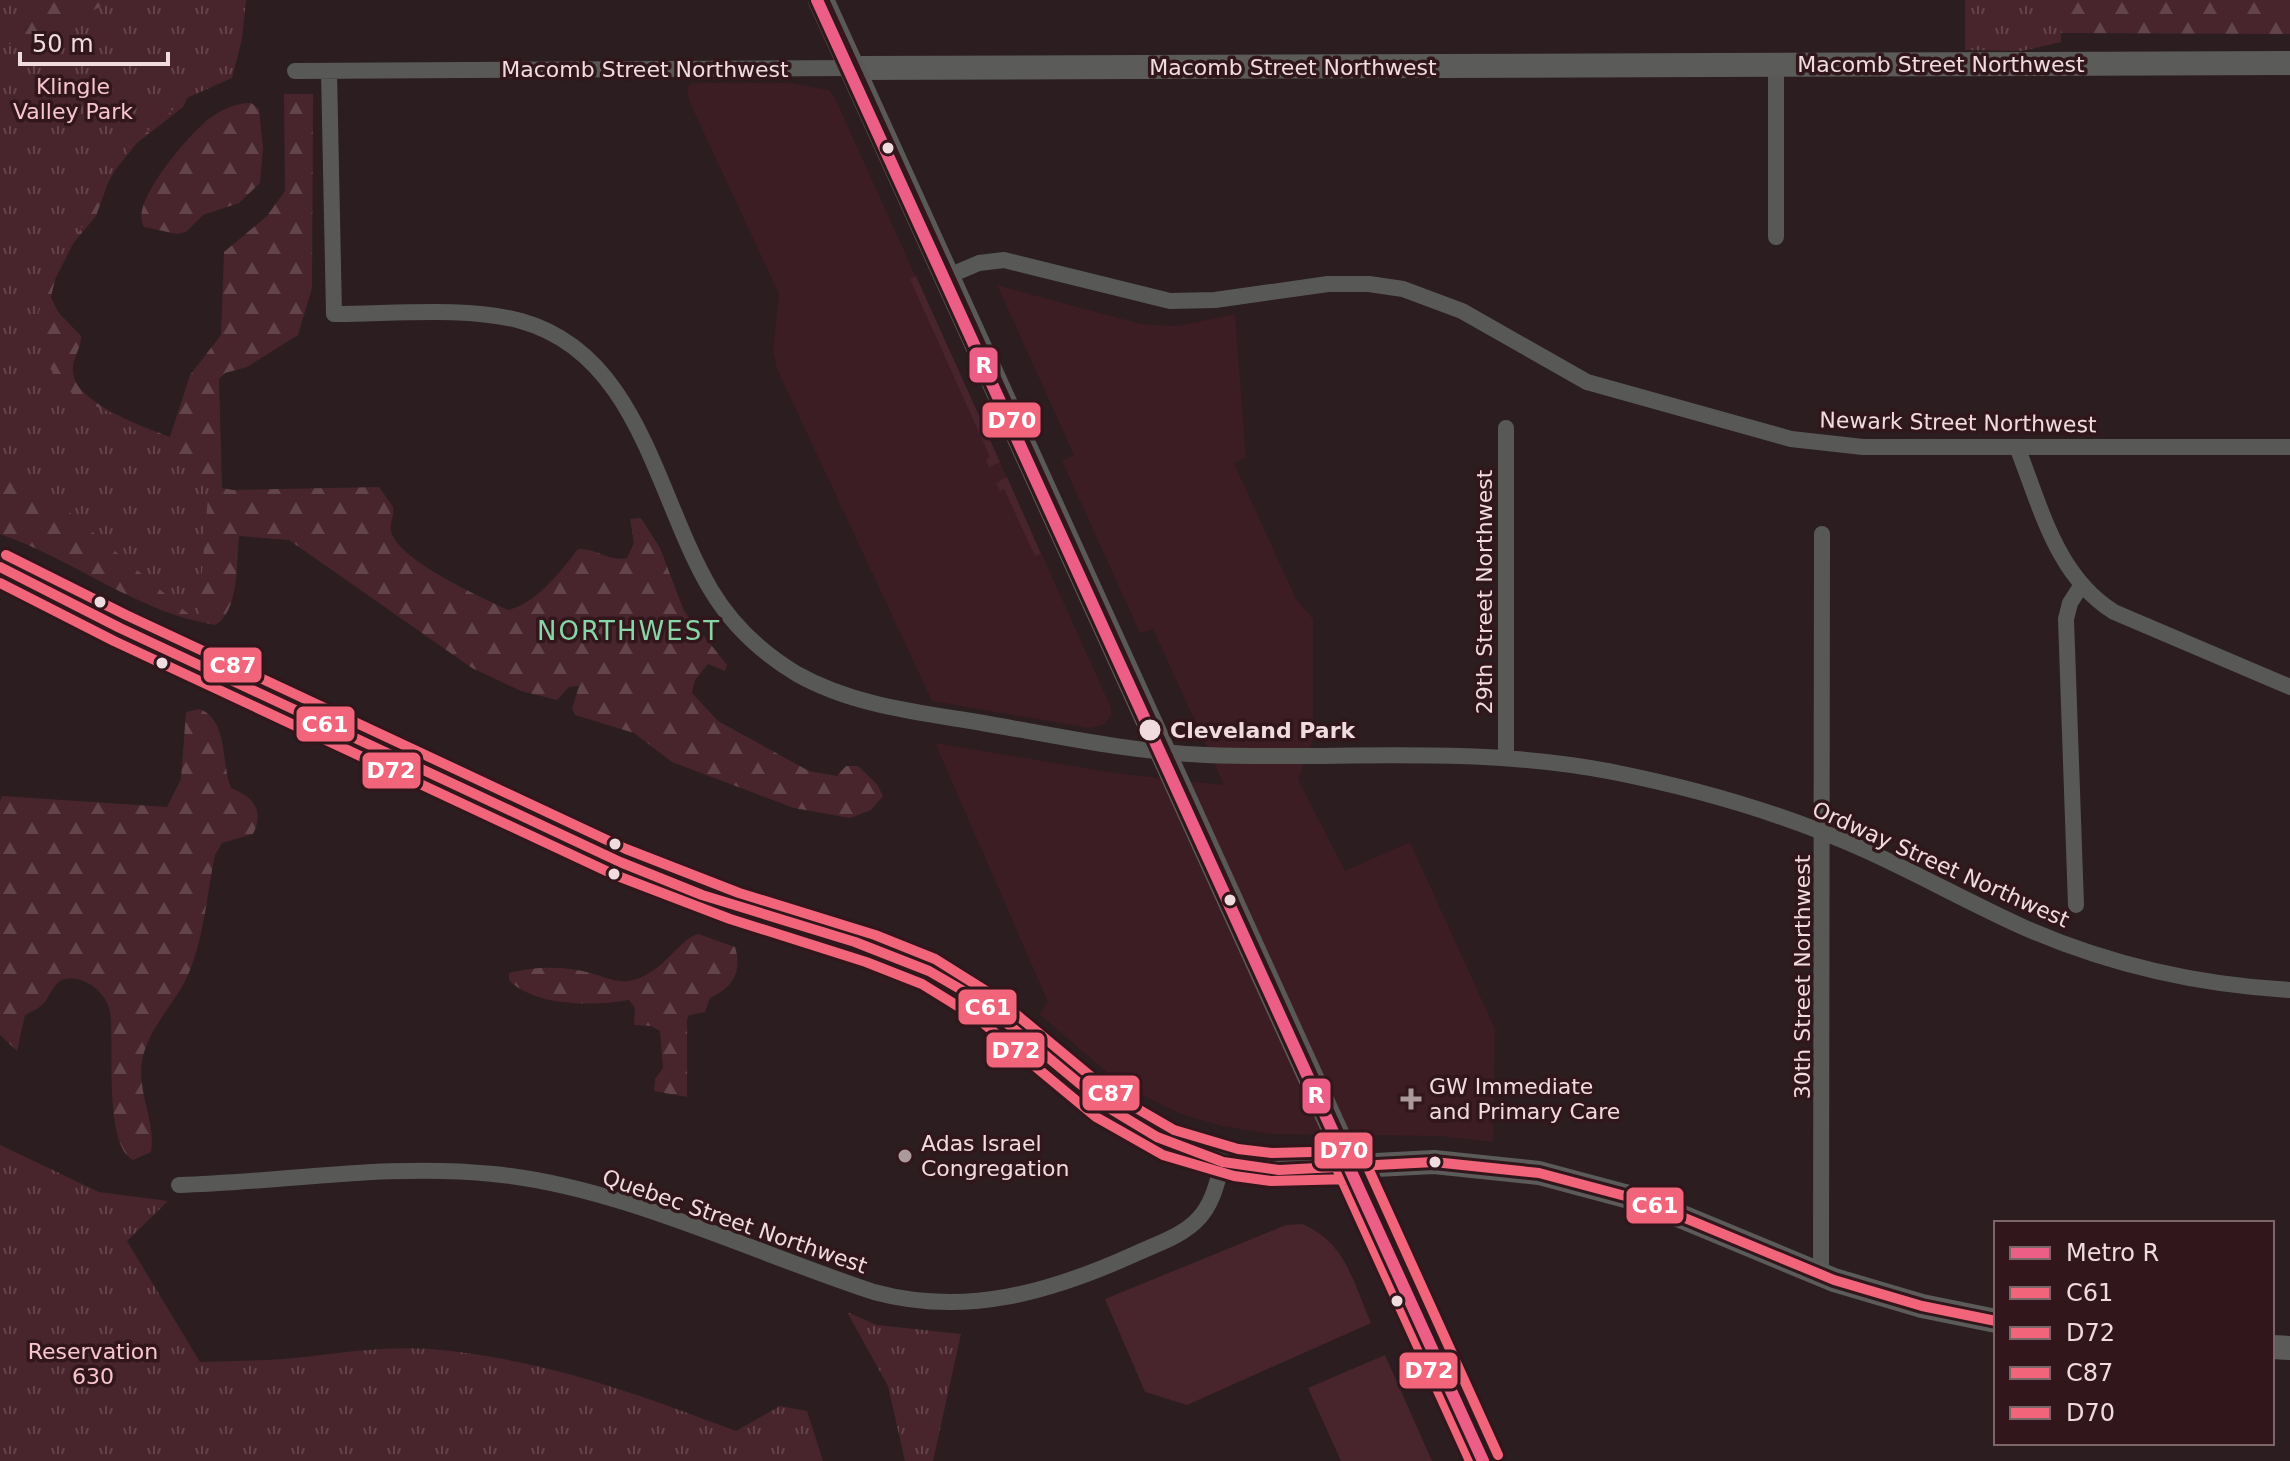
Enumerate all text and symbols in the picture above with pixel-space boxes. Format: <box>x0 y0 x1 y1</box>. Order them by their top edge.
scale bar <box>20 16 168 66</box>
text: 50 m <box>32 30 94 58</box>
street label: Macomb Street Northwest <box>1797 52 2085 77</box>
street label: Macomb Street Northwest <box>1149 55 1437 80</box>
street label: Macomb Street Northwest <box>501 57 789 82</box>
park label: Klingle Valley Park <box>13 74 133 124</box>
unlabelled marker <box>880 140 896 156</box>
line badge: R <box>968 346 999 384</box>
text: R <box>976 353 993 378</box>
line badge: D70 <box>981 401 1042 439</box>
text: D70 <box>988 408 1036 433</box>
street label: Newark Street Northwest <box>1819 408 2097 437</box>
street label: 29th Street Northwest <box>1472 469 1497 714</box>
unlabelled marker <box>92 594 108 610</box>
district label: NORTHWEST <box>537 616 721 646</box>
line badge: C87 <box>202 646 263 684</box>
text: C87 <box>210 653 256 678</box>
unlabelled marker <box>154 655 170 671</box>
line badge: C61 <box>295 705 356 743</box>
text: C61 <box>302 712 348 737</box>
marker: Cleveland Park <box>1137 717 1163 743</box>
place label: Cleveland Park <box>1170 718 1357 743</box>
line badge: D72 <box>361 751 422 790</box>
text: D72 <box>367 758 415 783</box>
street label: Ordway Street Northwest <box>1809 796 2073 933</box>
unlabelled marker <box>607 836 623 852</box>
street label: 30th Street Northwest <box>1790 854 1815 1099</box>
unlabelled marker <box>606 866 622 882</box>
unlabelled marker <box>1222 892 1238 908</box>
line badge: C61 <box>957 988 1018 1026</box>
text: C61 <box>965 995 1011 1020</box>
line badge: D72 <box>985 1031 1046 1069</box>
text: D72 <box>992 1038 1040 1063</box>
line badge: C87 <box>1081 1074 1141 1112</box>
place label: GW Immediate and Primary Care <box>1429 1074 1620 1124</box>
line badge: R <box>1301 1077 1332 1115</box>
text: C87 <box>1088 1081 1134 1106</box>
text: R <box>1308 1083 1325 1108</box>
marker: GW Immediate and Primary Care <box>1400 1088 1422 1110</box>
place label: Adas Israel Congregation <box>921 1131 1069 1181</box>
line badge: D70 <box>1313 1131 1374 1170</box>
text: D70 <box>1320 1138 1368 1163</box>
marker: Adas Israel Congregation <box>896 1147 914 1165</box>
unlabelled marker <box>1427 1154 1443 1170</box>
street label: Quebec Street Northwest <box>599 1164 871 1279</box>
line badge: C61 <box>1625 1186 1685 1225</box>
text: C61 <box>1632 1193 1678 1218</box>
legend <box>1994 1221 2274 1445</box>
text: Metro R <box>2066 1239 2159 1267</box>
text: C61 <box>2066 1279 2113 1307</box>
unlabelled marker <box>1389 1293 1405 1309</box>
text: D72 <box>2066 1319 2115 1347</box>
park label: Reservation 630 <box>28 1339 158 1389</box>
line badge: D72 <box>1398 1351 1459 1390</box>
text: D72 <box>1405 1358 1453 1383</box>
text: C87 <box>2066 1359 2113 1387</box>
text: D70 <box>2066 1399 2115 1427</box>

